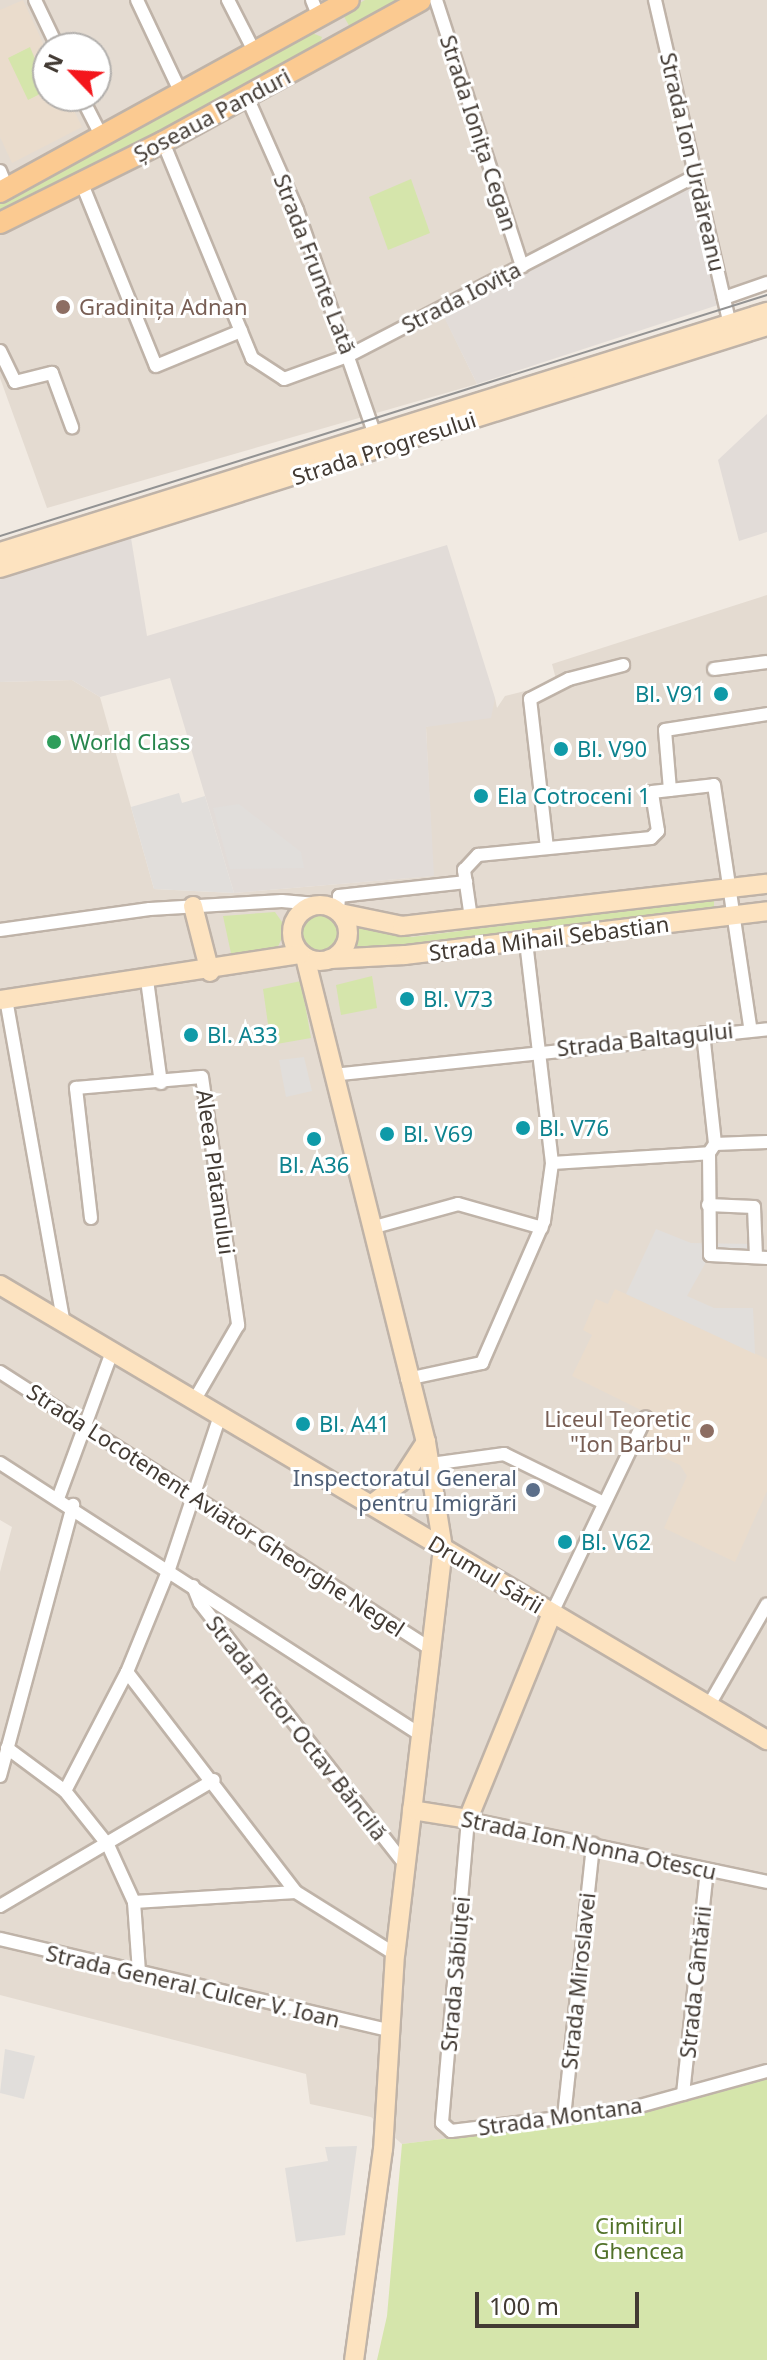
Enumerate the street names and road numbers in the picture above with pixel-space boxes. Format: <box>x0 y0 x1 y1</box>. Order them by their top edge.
street label: Strada Ionița Cegan <box>435 32 523 234</box>
street label: Strada Ion Urdăreanu <box>655 50 731 274</box>
street label: Șoseaua Panduri <box>129 63 295 167</box>
street label: Strada Frunte Lată <box>269 170 361 358</box>
street label: Strada Iovița <box>397 256 525 338</box>
street label: Strada Progresului <box>289 406 479 490</box>
street label: Strada Mihail Sebastian <box>427 910 671 966</box>
street label: Strada Baltagului <box>555 1017 735 1061</box>
street label: Aleea Platanului <box>191 1088 241 1256</box>
street label: Strada Locotenent Aviator Gheorghe Negel <box>22 1378 410 1642</box>
street label: Drumul Sării <box>424 1529 548 1619</box>
street label: Strada Pictor Octav Băncilă <box>201 1610 393 1846</box>
street label: Strada Ion Nonna Otescu <box>459 1805 719 1885</box>
street label: Strada Miroslavei <box>556 1891 600 2071</box>
street label: Strada Săbiuței <box>435 1895 475 2053</box>
street label: Strada Cântării <box>674 1904 716 2060</box>
street label: Strada General Culcer V. Ioan <box>43 1939 343 2033</box>
street label: Strada Montana <box>476 2091 644 2141</box>

